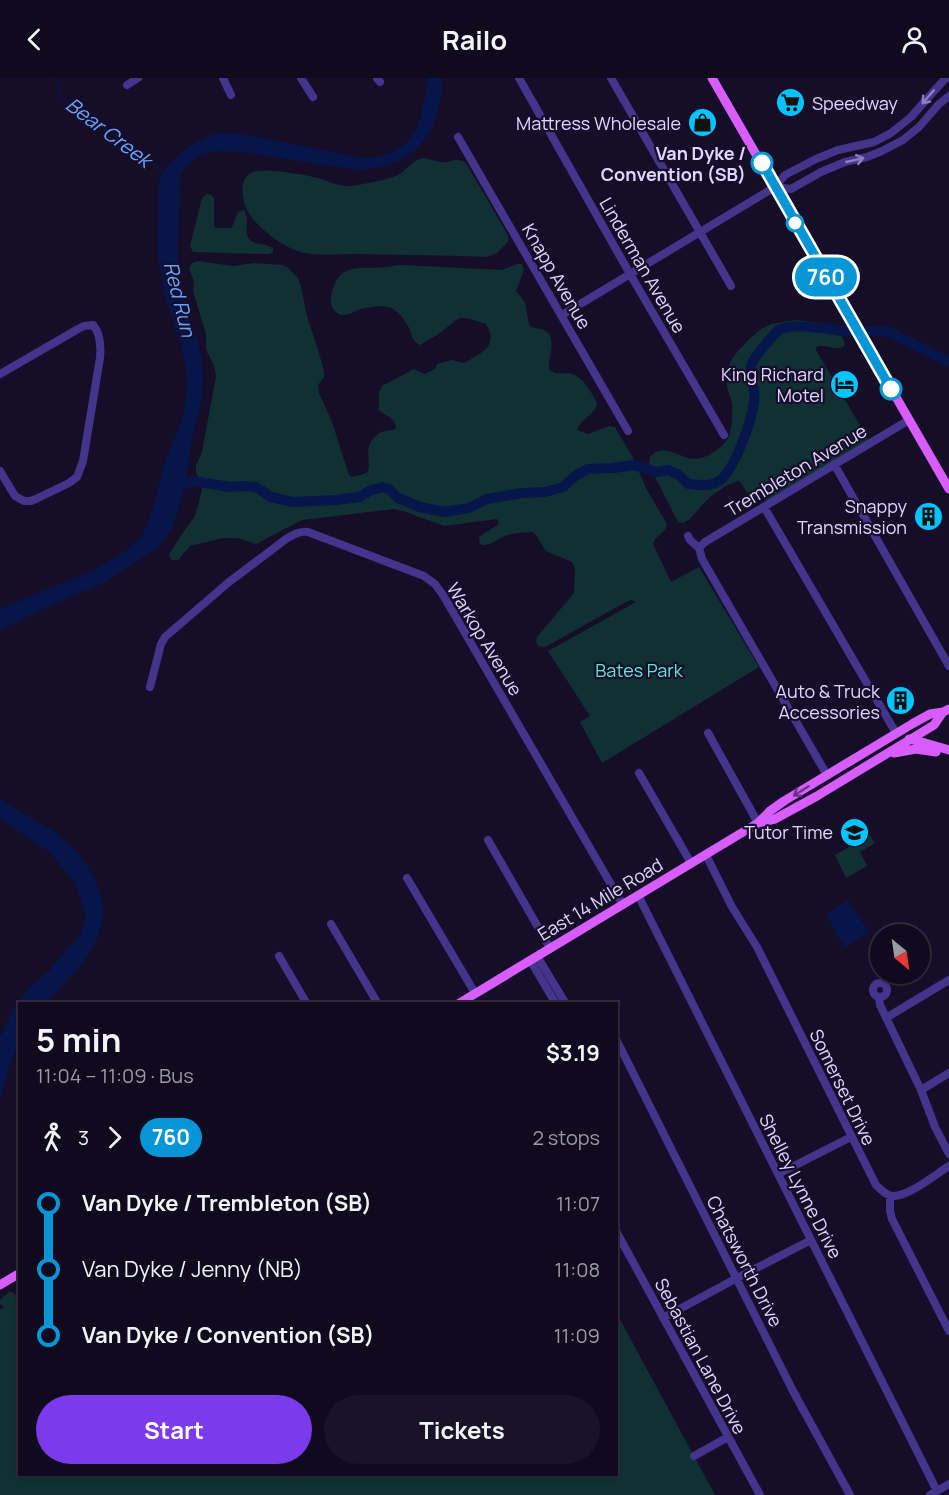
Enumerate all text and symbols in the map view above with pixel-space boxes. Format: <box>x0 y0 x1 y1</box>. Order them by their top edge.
text: Railo <box>442 21 507 58</box>
icon: back <box>18 23 51 56</box>
icon: person <box>898 23 931 56</box>
supermarket icon: Speedway <box>775 87 807 119</box>
one-way arrow <box>921 89 935 104</box>
water label: Bear Creek <box>61 91 160 175</box>
place label: Speedway <box>812 91 898 115</box>
shop icon: Mattress Wholesale <box>686 107 718 139</box>
place label: Mattress Wholesale <box>516 111 681 135</box>
place label: Van Dyke / Convention (SB) <box>601 141 746 186</box>
marker: Van Dyke / Convention (SB) <box>751 152 773 174</box>
one-way arrow <box>845 154 864 165</box>
street label: Linderman Avenue <box>594 193 692 337</box>
unlabelled marker <box>786 214 804 232</box>
street label: Knapp Avenue <box>517 219 597 333</box>
line badge: 760 <box>792 258 860 296</box>
water label: Red Run <box>158 259 203 340</box>
text: 760 <box>807 263 845 291</box>
place label: King Richard Motel <box>721 362 824 407</box>
hotel icon: King Richard Motel <box>829 368 861 400</box>
unlabelled marker <box>880 378 902 400</box>
street label: Trembleton Avenue <box>721 418 871 522</box>
place label: Snappy Transmission <box>797 494 907 539</box>
building icon: Snappy Transmission <box>912 500 944 532</box>
street label: Warkop Avenue <box>442 578 528 700</box>
park label: Bates Park <box>595 658 684 682</box>
place label: Auto & Truck Accessories <box>776 679 881 724</box>
building icon: Auto & Truck Accessories <box>885 685 917 717</box>
one-way arrow <box>793 786 810 798</box>
school or university icon: Tutor Time <box>838 816 870 848</box>
place label: Tutor Time <box>744 820 833 844</box>
street label: East 14 Mile Road <box>533 852 667 946</box>
north arrow <box>870 924 930 984</box>
map controls <box>870 924 930 984</box>
text: 5 min <box>36 1017 122 1062</box>
street label: Somerset Drive <box>804 1025 882 1149</box>
text: $3.19 <box>546 1038 600 1068</box>
text: 11:04 – 11:09 · Bus <box>36 1062 194 1089</box>
street label: Shelley Lynne Drive <box>754 1110 848 1262</box>
icon: walk <box>36 1121 69 1154</box>
icon: forward <box>98 1121 131 1154</box>
text: 760 <box>152 1123 190 1151</box>
text: 3 <box>78 1124 89 1151</box>
text: 2 stops <box>532 1124 600 1151</box>
text: Van Dyke / Trembleton (SB) <box>82 1188 372 1218</box>
text: 11:07 <box>556 1190 600 1217</box>
street label: Chatsworth Drive <box>702 1191 788 1331</box>
text: Van Dyke / Jenny (NB) <box>82 1254 303 1284</box>
text: 11:08 <box>555 1256 600 1283</box>
street label: Sebastian Lane Drive <box>650 1274 752 1438</box>
text: Van Dyke / Convention (SB) <box>82 1320 374 1350</box>
text: 11:09 <box>554 1322 600 1349</box>
button: Start <box>36 1395 312 1464</box>
button: Tickets <box>324 1395 600 1464</box>

